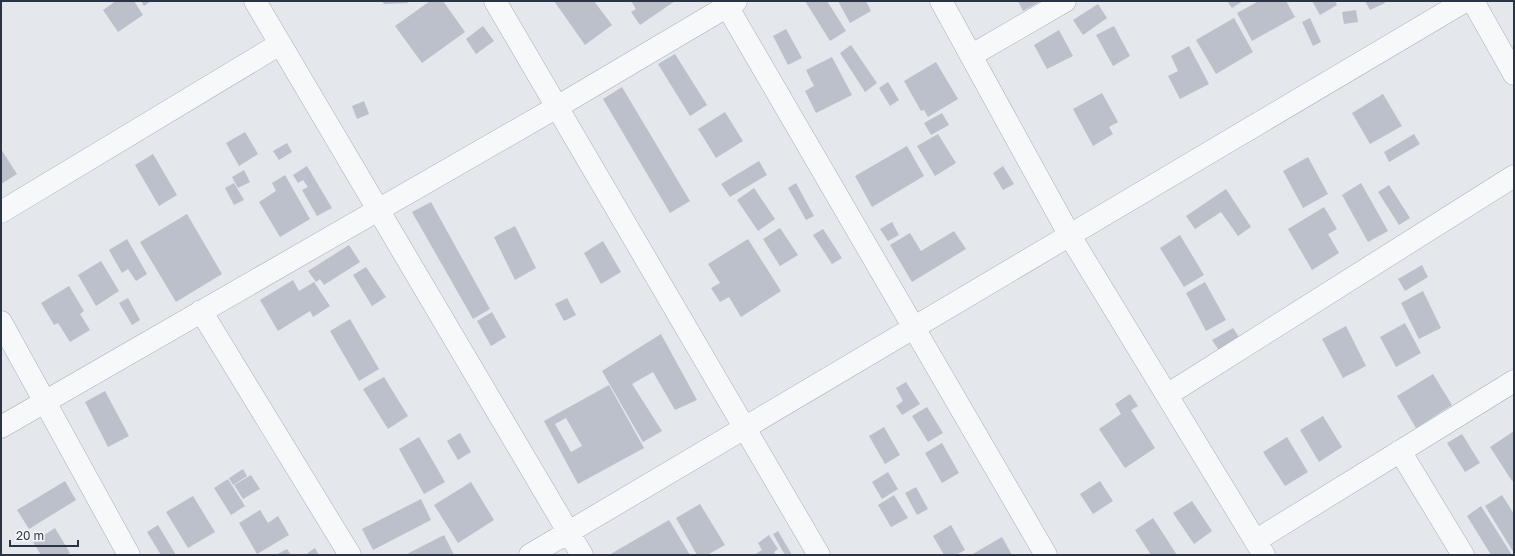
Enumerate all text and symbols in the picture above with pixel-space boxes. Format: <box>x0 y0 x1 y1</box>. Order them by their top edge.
scale bar <box>10 522 78 548</box>
text: 20 m <box>16 528 44 543</box>

